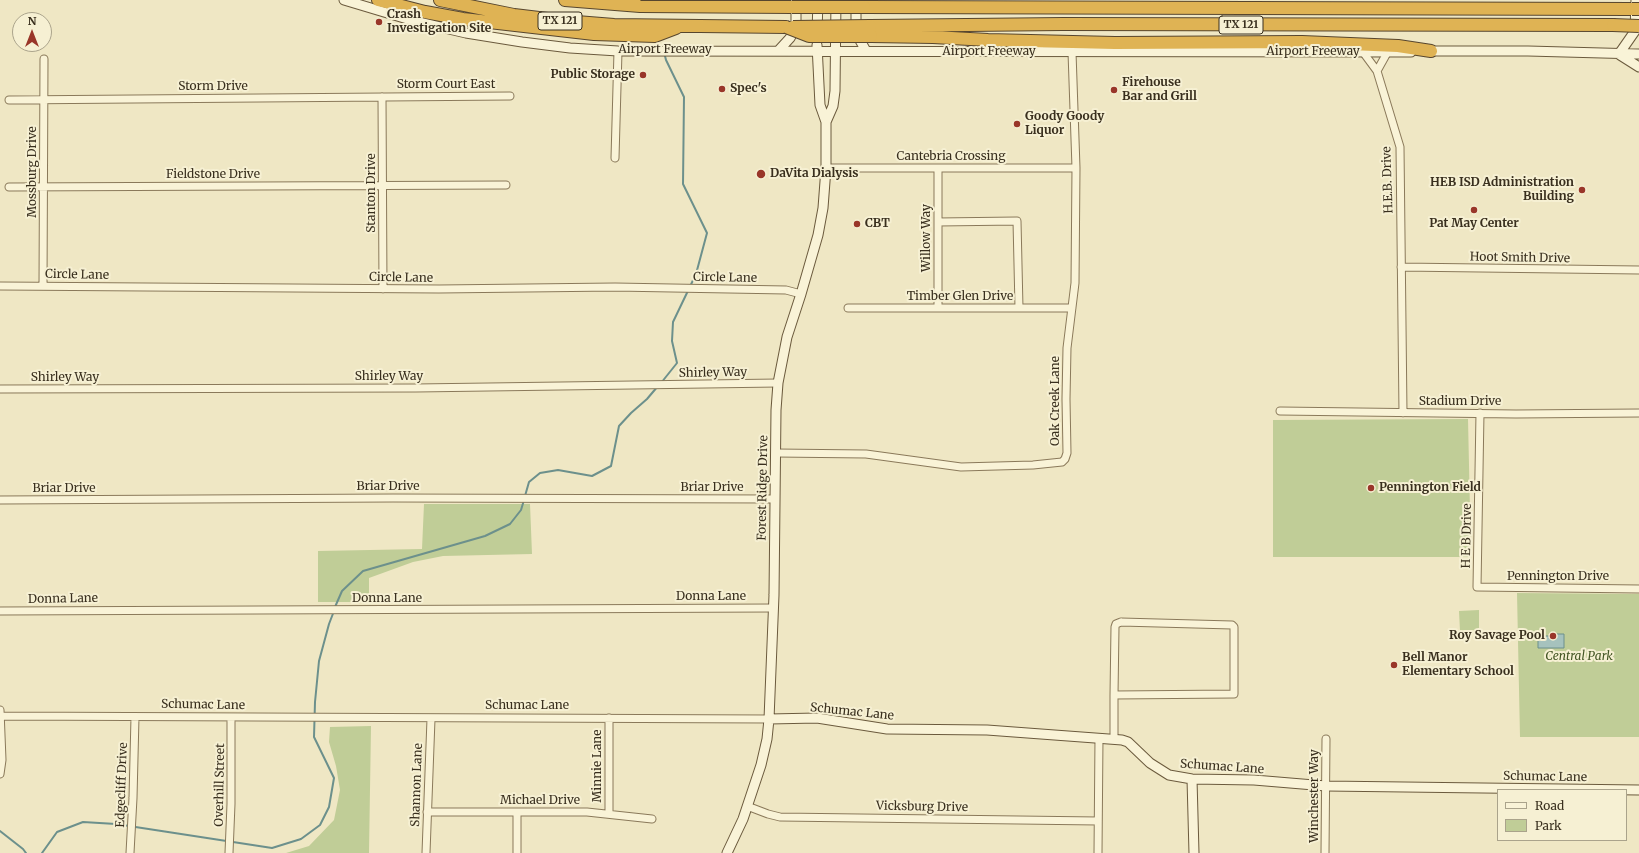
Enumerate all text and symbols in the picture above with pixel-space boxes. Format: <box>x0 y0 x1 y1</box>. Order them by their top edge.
place label: Crash Investigation Site <box>387 8 491 36</box>
north arrow <box>12 12 52 52</box>
road number: TX 121 <box>538 12 582 30</box>
text: N <box>28 14 36 28</box>
road number: TX 121 <box>1219 16 1263 34</box>
marker: Crash Investigation Site <box>374 17 384 27</box>
street label: Airport Freeway <box>618 43 712 57</box>
street label: Airport Freeway <box>942 45 1036 59</box>
street label: Airport Freeway <box>1266 45 1360 59</box>
place label: Public Storage <box>551 68 635 82</box>
marker: Public Storage <box>638 70 648 80</box>
place label: Firehouse Bar and Grill <box>1122 76 1197 104</box>
street label: Storm Court East <box>397 78 495 92</box>
street label: Storm Drive <box>178 80 248 94</box>
place label: Spec's <box>730 82 767 96</box>
marker: Spec's <box>717 84 727 94</box>
marker: Firehouse Bar and Grill <box>1109 85 1119 95</box>
place label: Goody Goody Liquor <box>1025 110 1104 138</box>
marker: Goody Goody Liquor <box>1012 119 1022 129</box>
street label: Mossburg Drive <box>26 126 40 218</box>
street label: H.E.B. Drive <box>1380 146 1396 214</box>
street label: Cantebria Crossing <box>897 150 1005 164</box>
street label: Stanton Drive <box>365 153 379 233</box>
place label: DaVita Dialysis <box>770 167 859 181</box>
street label: Fieldstone Drive <box>166 168 260 182</box>
marker: DaVita Dialysis <box>755 168 767 180</box>
place label: HEB ISD Administration Building <box>1430 176 1574 204</box>
marker: HEB ISD Administration Building <box>1577 185 1587 195</box>
street label: Willow Way <box>920 204 934 272</box>
marker: Pat May Center <box>1469 205 1479 215</box>
place label: CBT <box>865 217 890 231</box>
place label: Pat May Center <box>1429 217 1519 231</box>
marker: CBT <box>852 219 862 229</box>
street label: Hoot Smith Drive <box>1470 250 1570 266</box>
street label: Circle Lane <box>45 267 109 283</box>
street label: Circle Lane <box>369 270 433 286</box>
street label: Circle Lane <box>693 270 757 286</box>
street label: Timber Glen Drive <box>907 290 1013 304</box>
street label: Oak Creek Lane <box>1049 356 1063 446</box>
street label: Shirley Way <box>679 365 747 381</box>
street label: Shirley Way <box>355 370 423 384</box>
street label: Shirley Way <box>31 371 99 385</box>
street label: Stadium Drive <box>1419 395 1501 409</box>
street label: Forest Ridge Drive <box>755 435 771 541</box>
street label: Briar Drive <box>356 480 420 494</box>
street label: Briar Drive <box>680 481 744 495</box>
place label: Pennington Field <box>1379 481 1481 495</box>
street label: Briar Drive <box>32 482 96 496</box>
marker: Pennington Field <box>1366 483 1376 493</box>
street label: H E B Drive <box>1459 503 1475 569</box>
street label: Pennington Drive <box>1507 570 1609 584</box>
street label: Donna Lane <box>676 590 746 604</box>
street label: Donna Lane <box>28 591 98 607</box>
street label: Donna Lane <box>352 592 422 606</box>
place label: Roy Savage Pool <box>1449 629 1545 643</box>
marker: Roy Savage Pool <box>1548 631 1558 641</box>
park label: Central Park <box>1545 650 1613 664</box>
place label: Bell Manor Elementary School <box>1402 651 1514 679</box>
marker: Bell Manor Elementary School <box>1389 660 1399 670</box>
street label: Schumac Lane <box>161 697 245 713</box>
street label: Schumac Lane <box>485 699 569 713</box>
street label: Schumac Lane <box>809 700 895 724</box>
street label: Minnie Lane <box>591 729 605 803</box>
street label: Edgecliff Drive <box>113 742 131 828</box>
street label: Overhill Street <box>212 743 228 827</box>
street label: Shannon Lane <box>408 743 426 827</box>
street label: Winchester Way <box>1308 749 1322 843</box>
street label: Schumac Lane <box>1180 757 1264 777</box>
street label: Schumac Lane <box>1503 769 1587 785</box>
legend <box>1497 789 1627 841</box>
street label: Michael Drive <box>500 794 580 808</box>
text: Road <box>1535 798 1564 813</box>
street label: Vicksburg Drive <box>876 799 968 815</box>
text: Park <box>1535 818 1562 833</box>

